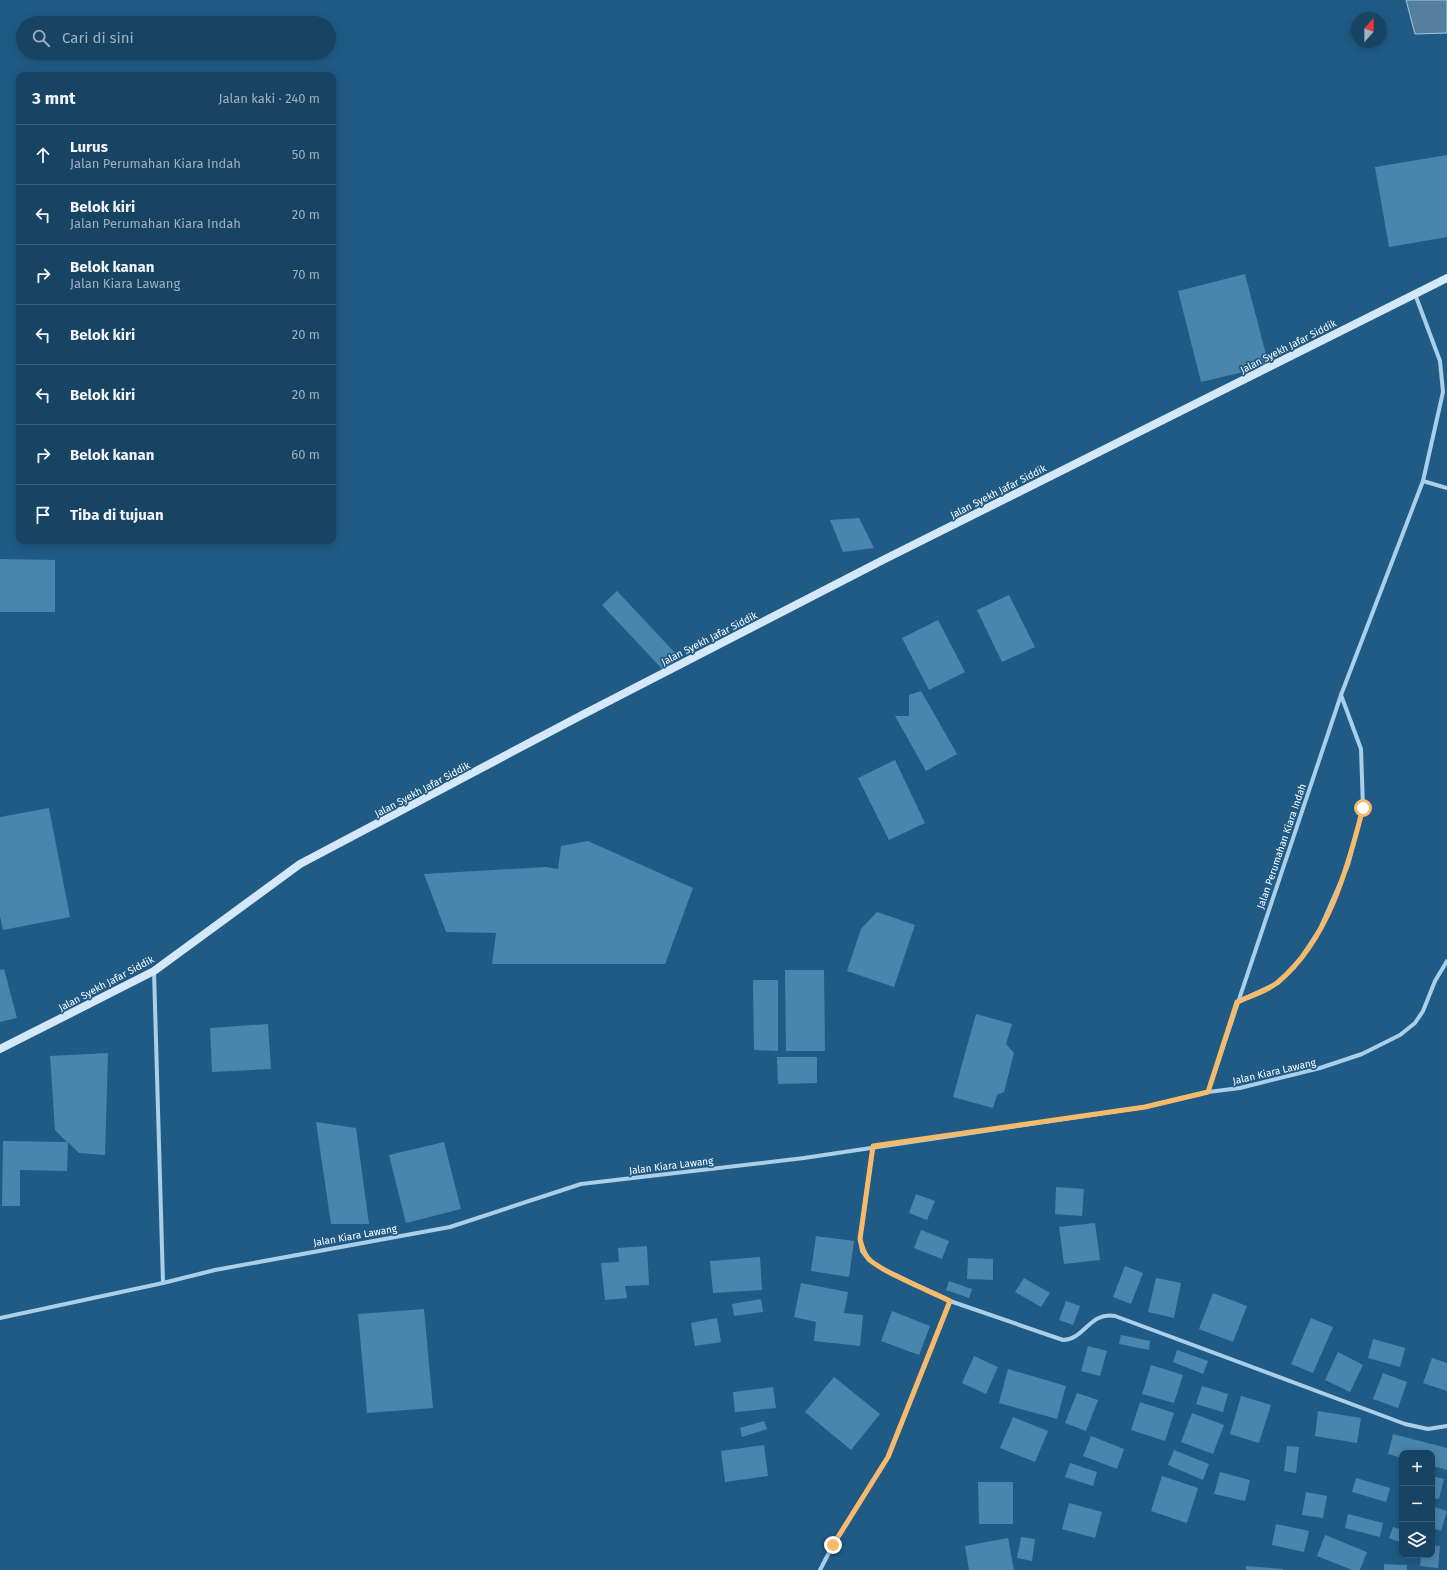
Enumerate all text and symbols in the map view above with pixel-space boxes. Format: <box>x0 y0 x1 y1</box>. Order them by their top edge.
north arrow <box>1351 12 1387 48</box>
search box <box>16 16 336 60</box>
icon: search <box>30 27 52 49</box>
text: Cari di sini <box>62 29 134 47</box>
text: 3 mnt <box>32 88 76 109</box>
text: Jalan kaki · 240 m <box>219 91 320 106</box>
text: Lurus <box>70 138 108 156</box>
icon: ahead <box>32 144 54 166</box>
text: 50 m <box>292 147 320 162</box>
text: Jalan Perumahan Kiara Indah <box>70 156 241 171</box>
text: Belok kiri <box>70 198 135 216</box>
icon: left <box>32 204 54 226</box>
text: 20 m <box>292 207 320 222</box>
text: Jalan Perumahan Kiara Indah <box>70 216 241 231</box>
text: Belok kanan <box>70 258 154 276</box>
icon: right <box>32 264 54 286</box>
text: 70 m <box>293 267 320 282</box>
text: Jalan Kiara Lawang <box>70 276 180 291</box>
street label: Jalan Syekh Jafar Siddik <box>1238 317 1339 376</box>
icon: left <box>32 324 54 346</box>
text: Belok kiri <box>70 326 135 344</box>
text: 20 m <box>292 327 320 342</box>
icon: left <box>32 384 54 406</box>
text: Belok kiri <box>70 386 135 404</box>
text: 20 m <box>292 387 320 402</box>
icon: right <box>32 444 54 466</box>
text: Belok kanan <box>70 446 154 464</box>
text: 60 m <box>291 447 320 462</box>
street label: Jalan Syekh Jafar Siddik <box>948 462 1049 521</box>
icon: arrive <box>32 504 54 526</box>
text: Tiba di tujuan <box>70 506 164 524</box>
street label: Jalan Syekh Jafar Siddik <box>659 609 760 668</box>
street label: Jalan Syekh Jafar Siddik <box>373 759 473 820</box>
street label: Jalan Perumahan Kiara Indah <box>1255 782 1309 910</box>
route start <box>1354 799 1372 817</box>
street label: Jalan Syekh Jafar Siddik <box>57 953 157 1014</box>
street label: Jalan Kiara Lawang <box>1232 1056 1318 1087</box>
street label: Jalan Kiara Lawang <box>628 1155 715 1177</box>
street label: Jalan Kiara Lawang <box>312 1223 399 1249</box>
map controls <box>1399 1450 1435 1558</box>
button: + <box>1399 1450 1435 1486</box>
button: − <box>1399 1486 1435 1522</box>
button: layers <box>1399 1522 1435 1558</box>
route end <box>824 1536 842 1554</box>

